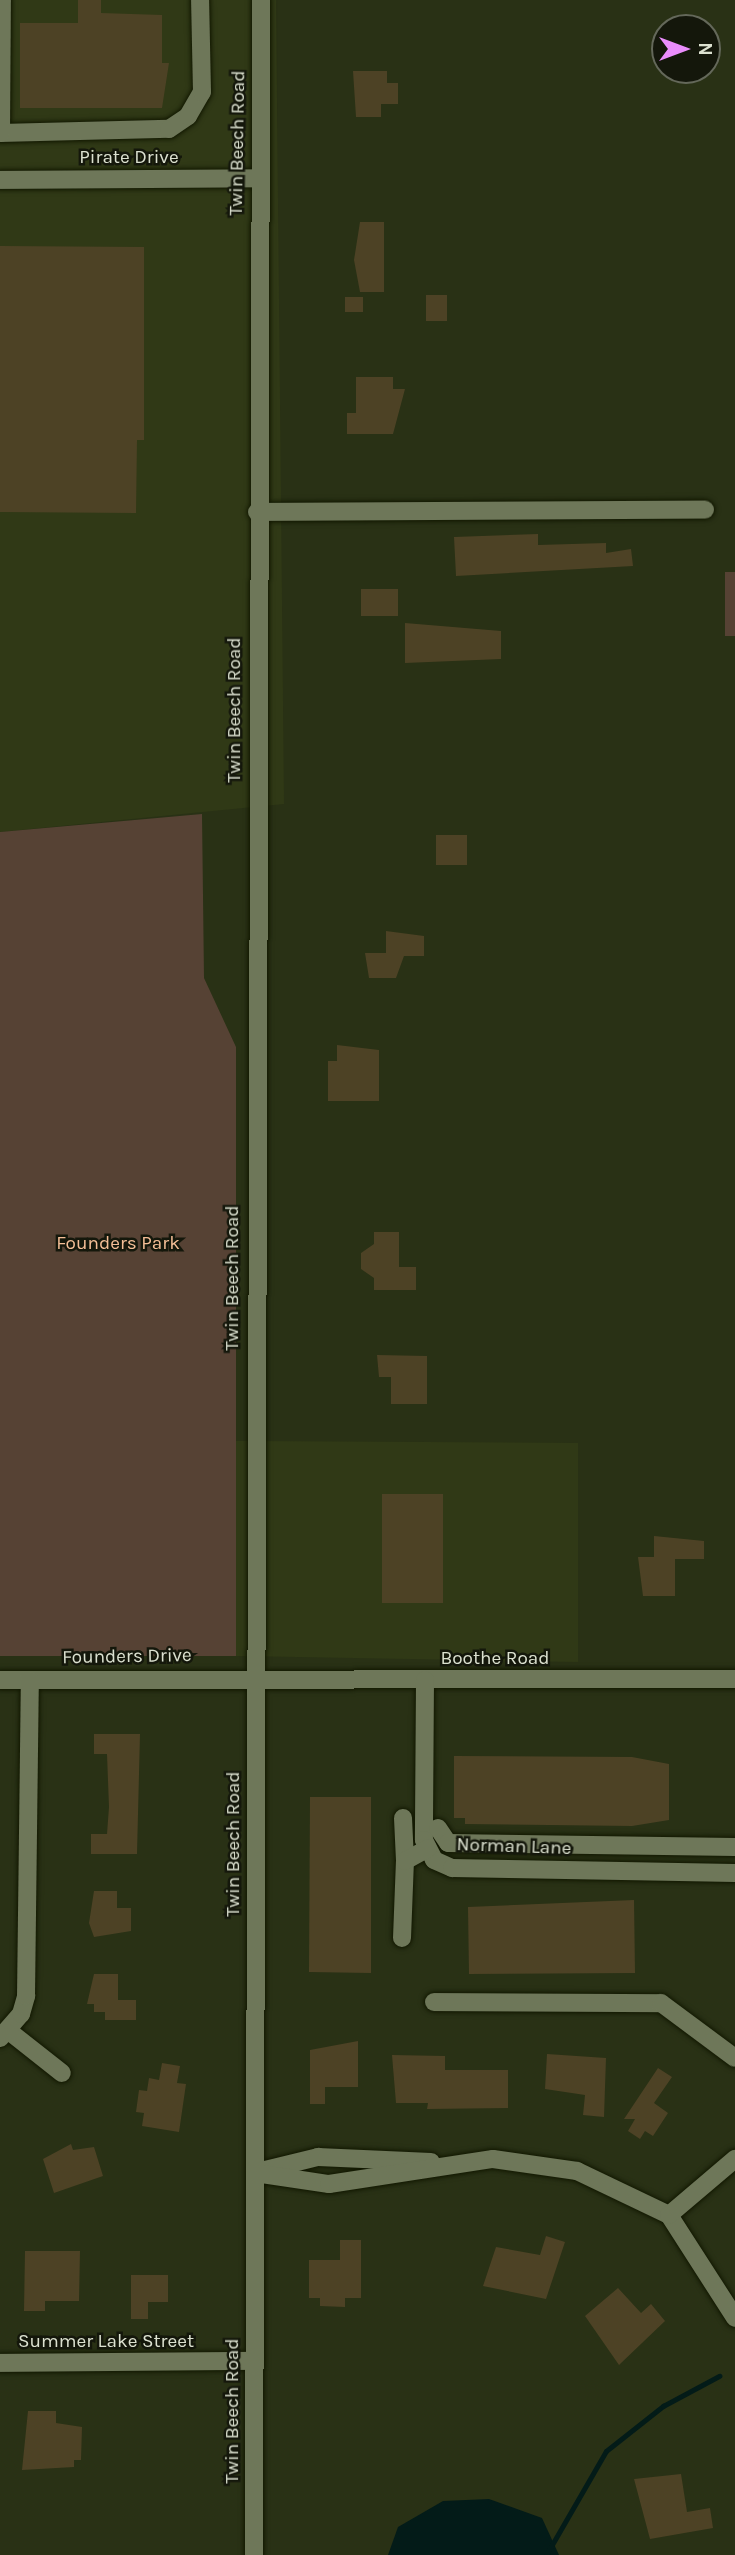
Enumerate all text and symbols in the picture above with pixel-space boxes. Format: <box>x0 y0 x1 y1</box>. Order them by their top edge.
north arrow <box>651 14 721 84</box>
text: N <box>694 42 716 56</box>
street label: Twin Beech Road <box>225 70 251 216</box>
street label: Pirate Drive <box>79 147 179 169</box>
street label: Twin Beech Road <box>224 637 246 783</box>
street label: Twin Beech Road <box>222 1205 244 1351</box>
park label: Founders Park <box>56 1233 180 1255</box>
street label: Founders Drive <box>62 1644 192 1670</box>
street label: Boothe Road <box>440 1648 550 1670</box>
street label: Twin Beech Road <box>223 1771 245 1917</box>
street label: Norman Lane <box>456 1834 572 1860</box>
street label: Summer Lake Street <box>18 2331 194 2353</box>
street label: Twin Beech Road <box>222 2338 244 2484</box>

